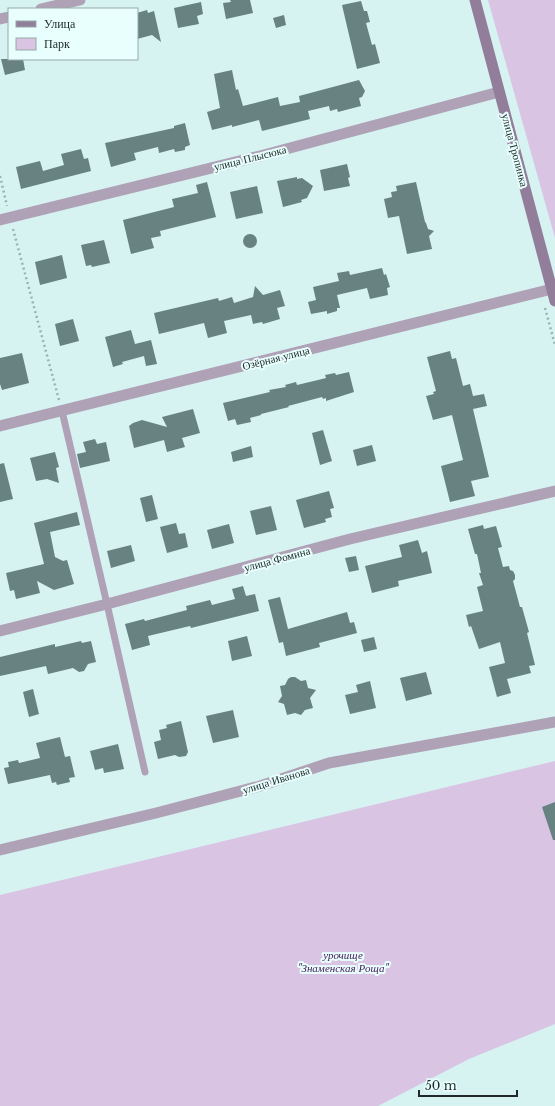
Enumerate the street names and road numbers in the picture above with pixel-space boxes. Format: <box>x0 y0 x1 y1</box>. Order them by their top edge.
street label: улица Тропинка <box>498 112 532 188</box>
street label: улица Плысюка <box>212 142 288 174</box>
street label: Озёрная улица <box>241 343 311 373</box>
street label: улица Фомина <box>242 543 312 575</box>
street label: улица Иванова <box>241 763 311 797</box>

